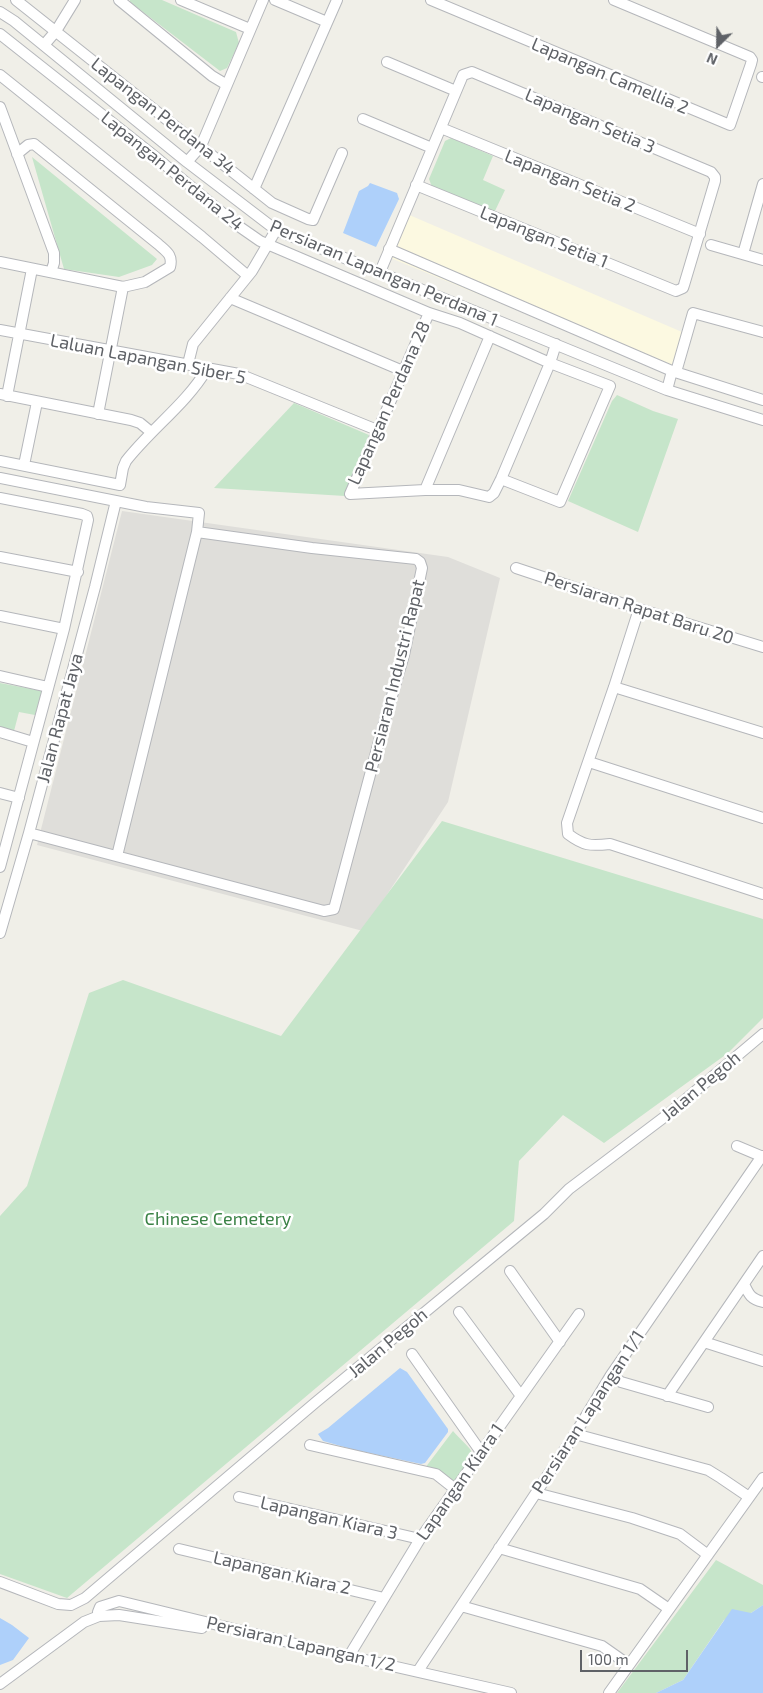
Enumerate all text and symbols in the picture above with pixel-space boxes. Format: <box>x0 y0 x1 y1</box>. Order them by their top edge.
north arrow <box>693 20 743 70</box>
street label: Lapangan Camellia 2 <box>528 33 692 119</box>
text: N <box>704 49 720 69</box>
street label: Lapangan Perdana 34 <box>87 53 239 179</box>
street label: Lapangan Setia 3 <box>522 84 658 158</box>
street label: Lapangan Perdana 24 <box>96 107 248 235</box>
street label: Lapangan Setia 2 <box>501 145 639 217</box>
street label: Lapangan Setia 1 <box>477 201 611 273</box>
street label: Persiaran Lapangan Perdana 1 <box>267 215 501 331</box>
street label: Lapangan Perdana 28 <box>343 318 435 488</box>
street label: Laluan Lapangan Siber 5 <box>48 329 248 389</box>
street label: Persiaran Rapat Baru 20 <box>541 567 737 649</box>
street label: Persiaran Industri Rapat <box>361 577 429 775</box>
street label: Jalan Rapat Jaya <box>32 651 88 785</box>
street label: Jalan Pegoh <box>657 1047 745 1125</box>
park label: Chinese Cemetery <box>145 1208 291 1230</box>
street label: Jalan Pegoh <box>344 1304 432 1382</box>
street label: Persiaran Lapangan 1/1 <box>527 1326 649 1498</box>
street label: Lapangan Kiara 1 <box>412 1419 508 1545</box>
street label: Lapangan Kiara 3 <box>258 1492 400 1544</box>
street label: Lapangan Kiara 2 <box>211 1547 353 1599</box>
street label: Persiaran Lapangan 1/2 <box>204 1612 398 1676</box>
scale bar <box>583 1640 690 1672</box>
text: 100 m <box>588 1650 629 1668</box>

